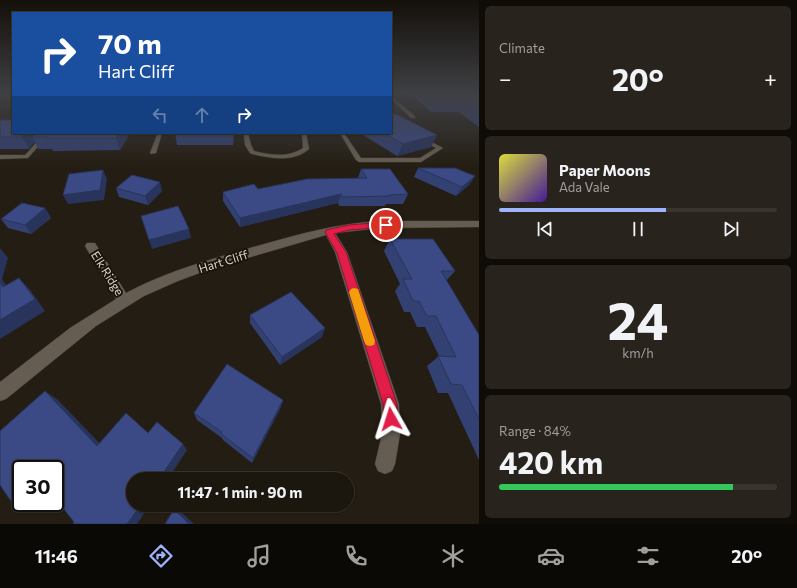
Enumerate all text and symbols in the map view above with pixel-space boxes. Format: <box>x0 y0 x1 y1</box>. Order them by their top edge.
text: 70 m <box>98 26 162 60</box>
icon: right <box>32 28 84 80</box>
text: Climate <box>499 40 545 56</box>
text: Hart Cliff <box>98 60 174 82</box>
text: 20° <box>612 60 664 97</box>
text: − <box>499 65 512 92</box>
text: + <box>764 65 777 92</box>
icon: left <box>149 104 171 126</box>
icon: ahead <box>191 104 213 126</box>
icon: right <box>233 104 255 126</box>
text: Paper Moons <box>559 161 650 179</box>
text: Ada Vale <box>559 179 610 195</box>
pin <box>369 208 403 242</box>
icon: arrive <box>375 214 397 236</box>
icon: previous <box>534 218 556 240</box>
icon: pause <box>627 218 649 240</box>
icon: next <box>720 218 742 240</box>
street label: Hart Cliff <box>197 247 250 275</box>
street label: Elk Ridge <box>89 248 127 298</box>
text: 24 <box>608 287 668 351</box>
text: km/h <box>622 345 654 361</box>
position arrow <box>370 398 412 440</box>
text: Range · 84% <box>499 423 571 439</box>
text: 420 km <box>499 443 603 480</box>
speed limit sign: 30 <box>12 460 64 512</box>
text: 11:47 · 1 min · 90 m <box>178 483 302 501</box>
icon: directions <box>147 542 175 570</box>
icon: music <box>245 542 273 570</box>
icon: phone <box>342 542 370 570</box>
icon: climate <box>439 542 467 570</box>
icon: car <box>537 542 565 570</box>
icon: filters <box>634 542 662 570</box>
text: 11:46 <box>35 545 78 567</box>
text: 20° <box>731 545 762 567</box>

